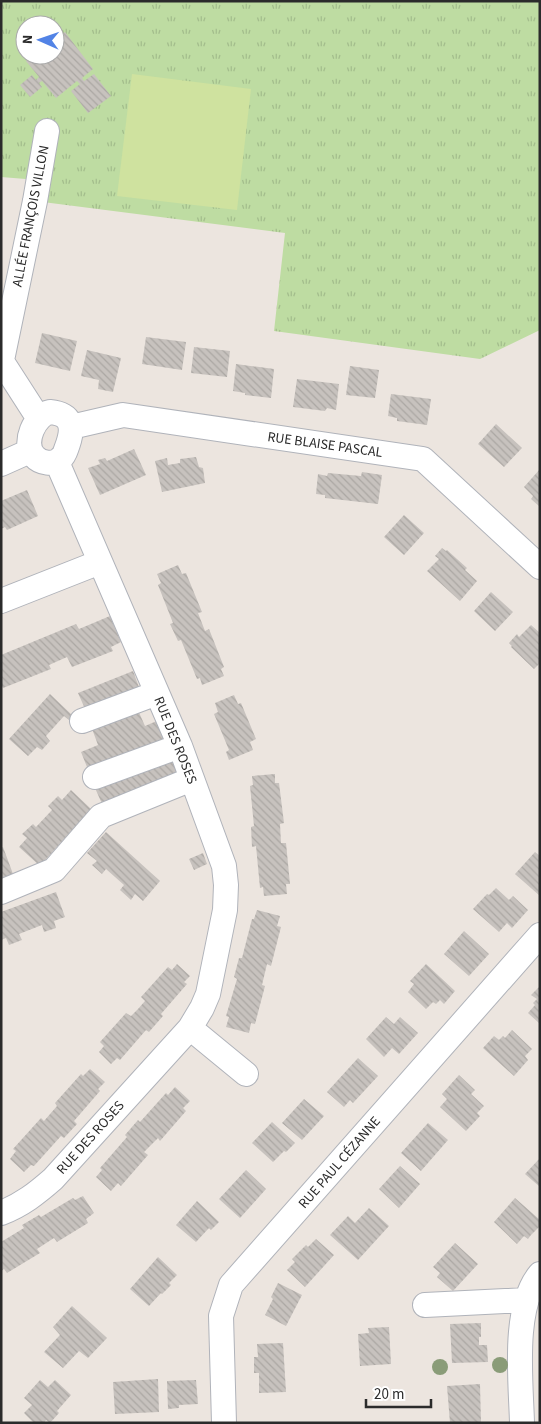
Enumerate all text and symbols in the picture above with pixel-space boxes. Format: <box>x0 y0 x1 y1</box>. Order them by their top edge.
north arrow <box>15 15 65 65</box>
text: N <box>18 35 38 45</box>
street label: ALLÉE FRANÇOIS VILLON <box>7 144 54 289</box>
street label: RUE BLAISE PASCAL <box>266 427 384 463</box>
street label: RUE DES ROSES <box>148 694 202 787</box>
street label: RUE DES ROSES <box>52 1096 129 1179</box>
street label: RUE PAUL CÉZANNE <box>294 1112 385 1213</box>
scale bar <box>366 1376 431 1408</box>
text: 20 m <box>374 1384 404 1405</box>

